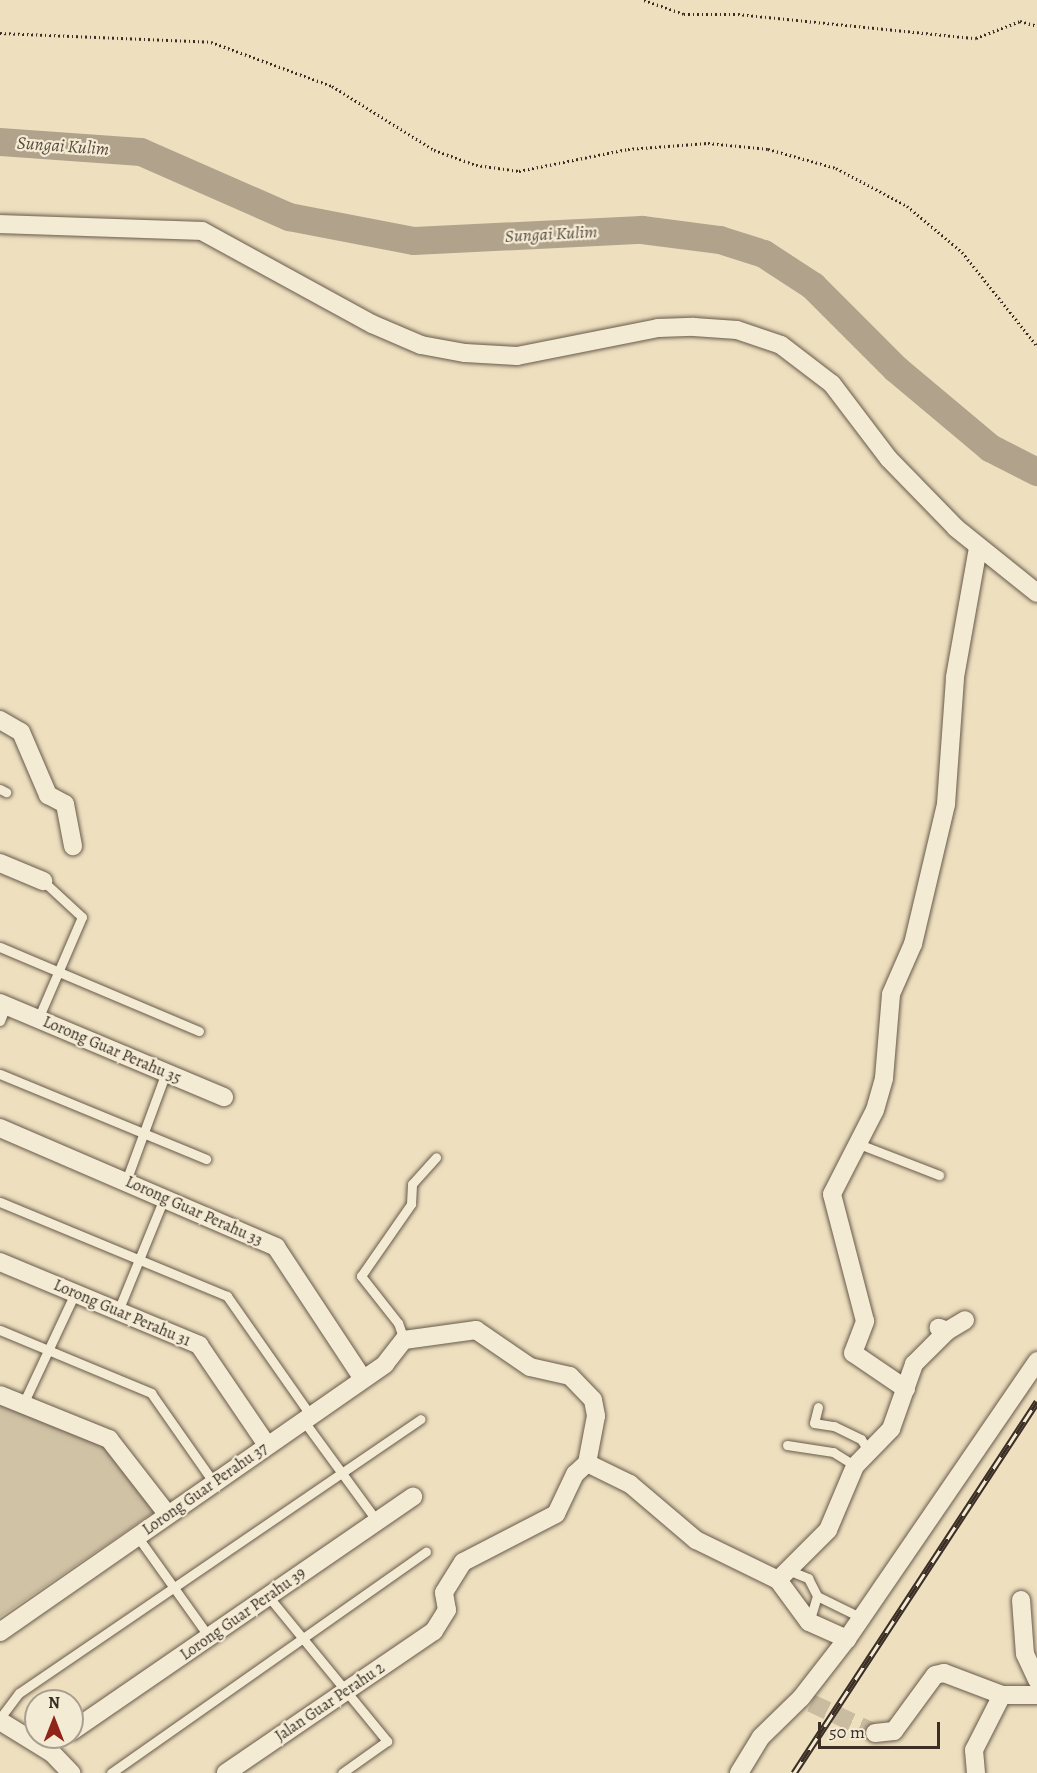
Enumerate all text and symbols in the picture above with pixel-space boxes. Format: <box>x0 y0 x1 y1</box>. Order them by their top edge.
water label: Sungai Kulim <box>16 132 110 160</box>
water label: Sungai Kulim <box>504 221 598 247</box>
street label: Lorong Guar Perahu 35 <box>40 1012 184 1088</box>
street label: Lorong Guar Perahu 33 <box>122 1172 266 1250</box>
street label: Lorong Guar Perahu 31 <box>51 1275 193 1351</box>
street label: Lorong Guar Perahu 37 <box>139 1439 271 1539</box>
street label: Lorong Guar Perahu 39 <box>177 1563 309 1665</box>
street label: Jalan Guar Perahu 2 <box>272 1658 388 1746</box>
north arrow <box>24 1689 84 1749</box>
text: N <box>48 1692 60 1714</box>
scale bar <box>821 1710 942 1748</box>
text: 50 m <box>829 1720 865 1744</box>

